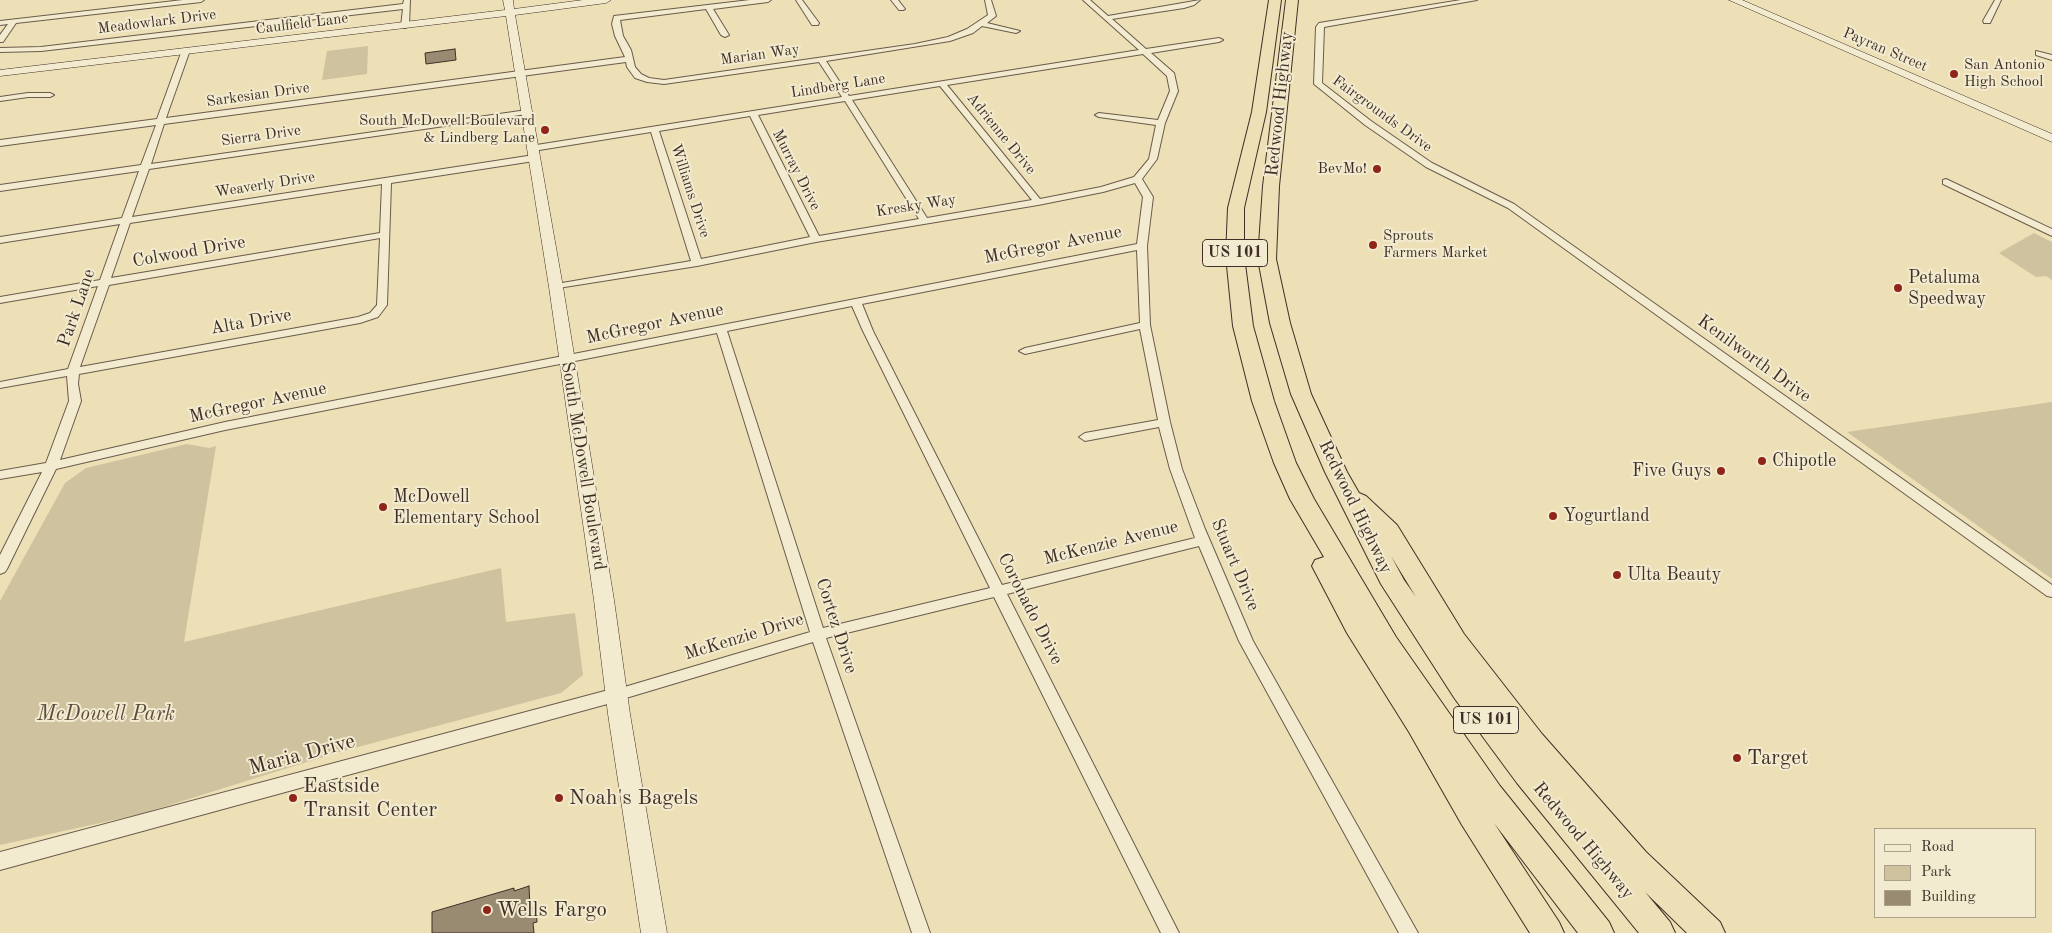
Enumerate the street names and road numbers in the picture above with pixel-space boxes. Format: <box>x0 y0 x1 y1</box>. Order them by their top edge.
street label: Meadowlark Drive <box>97 6 217 38</box>
street label: Caulfield Lane <box>255 9 349 39</box>
street label: Payran Street <box>1840 24 1930 76</box>
street label: Redwood Highway <box>1262 30 1298 178</box>
street label: Marian Way <box>719 41 801 69</box>
street label: Lindberg Lane <box>789 70 887 102</box>
street label: Fairgrounds Drive <box>1329 72 1435 156</box>
street label: Sarkesian Drive <box>205 79 311 111</box>
street label: Adrienne Drive <box>963 90 1039 178</box>
street label: Sierra Drive <box>220 122 302 150</box>
street label: Murray Drive <box>768 127 824 213</box>
street label: Williams Drive <box>666 142 714 240</box>
street label: Weaverly Drive <box>214 168 316 202</box>
street label: Kresky Way <box>875 191 957 221</box>
street label: McGregor Avenue <box>982 221 1124 269</box>
street label: Colwood Drive <box>131 231 247 273</box>
road number: US 101 <box>1202 240 1268 266</box>
street label: Park Lane <box>54 266 100 350</box>
street label: McGregor Avenue <box>584 299 726 349</box>
street label: Alta Drive <box>209 304 293 340</box>
street label: Kenilworth Drive <box>1693 311 1815 407</box>
street label: South McDowell Boulevard <box>556 360 610 572</box>
street label: McGregor Avenue <box>187 378 329 428</box>
street label: Redwood Highway <box>1313 437 1397 577</box>
street label: McKenzie Avenue <box>1042 516 1180 570</box>
street label: Stuart Drive <box>1206 516 1264 614</box>
street label: Coronado Drive <box>993 550 1067 668</box>
street label: Cortez Drive <box>810 576 862 676</box>
street label: McKenzie Drive <box>682 609 806 665</box>
road number: US 101 <box>1454 706 1518 734</box>
street label: Maria Drive <box>246 729 358 781</box>
street label: Redwood Highway <box>1528 778 1638 904</box>

